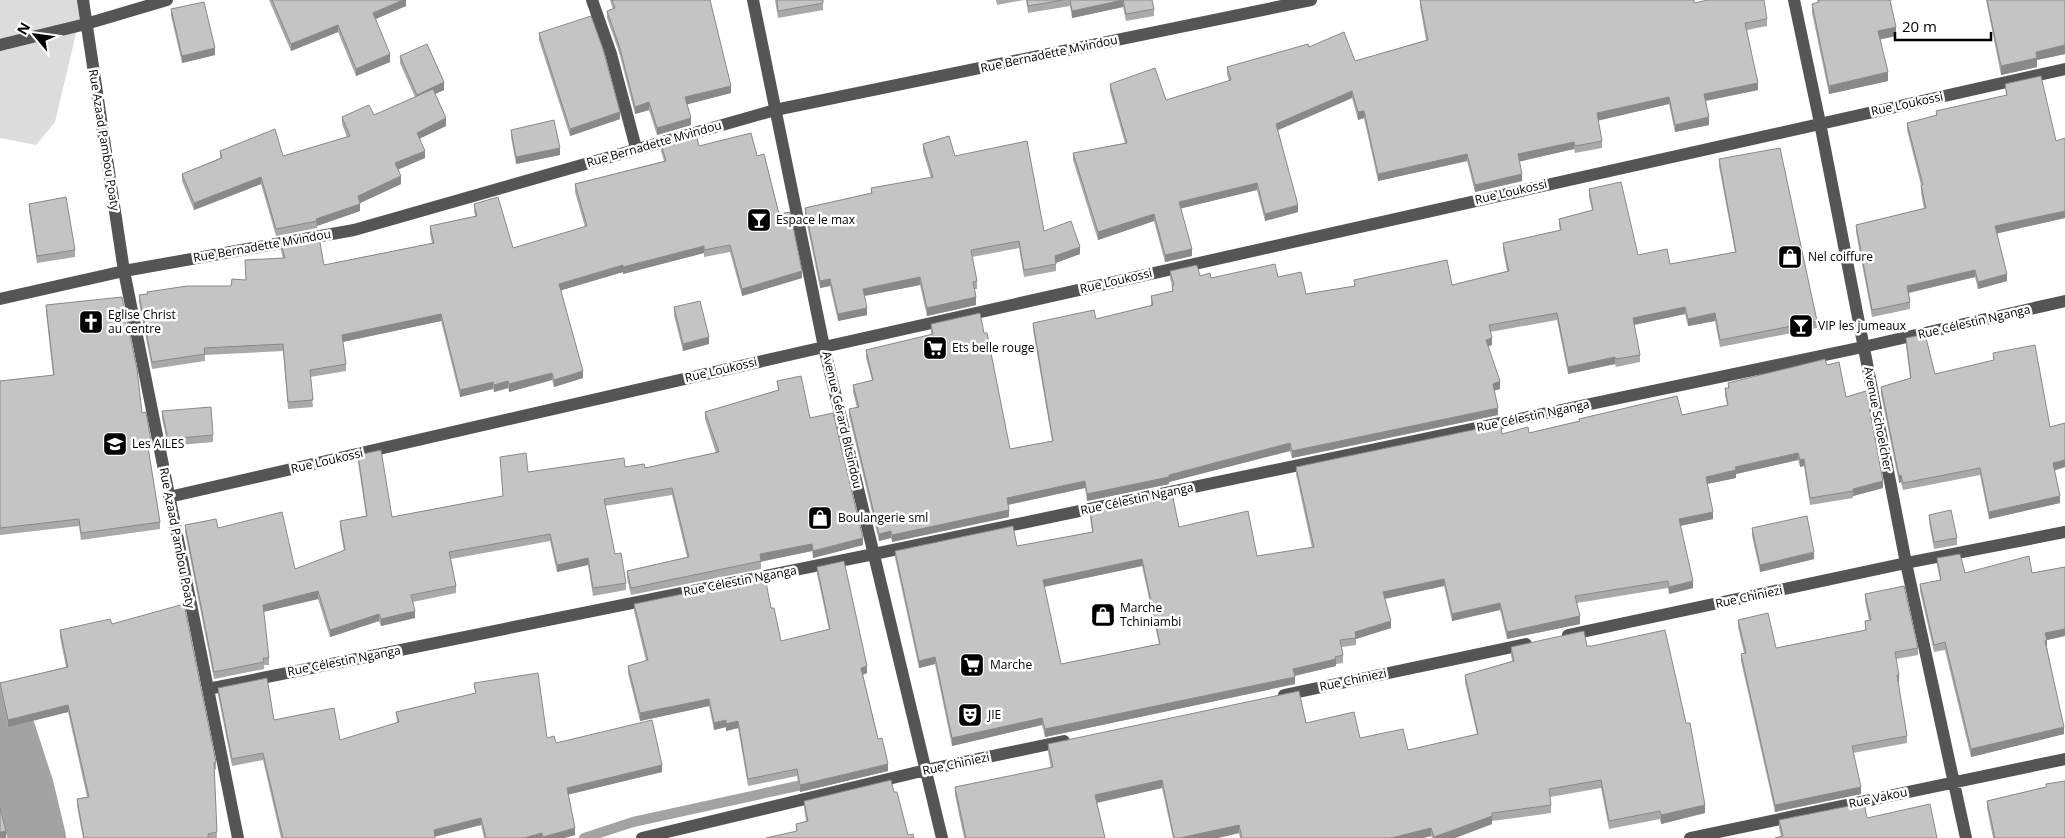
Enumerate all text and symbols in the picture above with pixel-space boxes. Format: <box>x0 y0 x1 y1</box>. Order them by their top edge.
north arrow <box>10 10 60 60</box>
scale bar <box>1895 10 1991 42</box>
text: 20 m <box>1902 16 1937 36</box>
text: N <box>12 19 34 38</box>
street label: Rue Bernadette Mvindou <box>979 31 1119 76</box>
street label: Rue Azaad Pambou Poaty <box>85 68 124 213</box>
street label: Rue Loukossi <box>1869 88 1945 119</box>
street label: Rue Bernadette Mvindou <box>584 116 723 171</box>
street label: Rue Loukossi <box>1473 175 1549 208</box>
bar icon: Espace le max <box>746 207 772 233</box>
place label: Espace le max <box>776 211 856 228</box>
street label: Rue Bernadette Mvindou <box>192 225 332 266</box>
shop icon: Nel coiffure <box>1777 244 1803 270</box>
place label: Nel coiffure <box>1808 248 1873 265</box>
street label: Rue Loukossi <box>1078 264 1154 297</box>
street label: Rue Célestin Nganga <box>1916 300 2032 343</box>
place label: Eglise Christ au centre <box>108 306 176 337</box>
church icon: Eglise Christ au centre <box>78 309 104 335</box>
bar icon: VIP les jumeaux <box>1788 313 1814 339</box>
place label: VIP les jumeaux <box>1818 317 1907 334</box>
supermarket icon: Ets belle rouge <box>922 335 948 361</box>
place label: Ets belle rouge <box>952 339 1035 356</box>
street label: Avenue Gérard Bitsindou <box>818 350 867 490</box>
street label: Rue Loukossi <box>683 353 759 386</box>
street label: Avenue Schoelcher <box>1860 365 1897 473</box>
street label: Rue Célestin Nganga <box>1475 395 1591 436</box>
school or university icon: Les AILES <box>102 431 128 457</box>
place label: Les AILES <box>132 435 184 452</box>
street label: Rue Loukossi <box>289 444 365 477</box>
street label: Rue Azaad Pambou Poaty <box>155 466 200 611</box>
street label: Rue Célestin Nganga <box>1079 478 1195 519</box>
shop icon: Boulangerie sml <box>807 505 833 531</box>
place label: Boulangerie sml <box>838 509 928 526</box>
street label: Rue Célestin Nganga <box>682 561 798 600</box>
street label: Rue Chiniezi <box>1714 581 1784 612</box>
place label: Marche Tchiniambi <box>1120 599 1181 630</box>
shop icon: Marche Tchiniambi <box>1090 602 1116 628</box>
street label: Rue Célestin Nganga <box>286 641 402 680</box>
supermarket icon: Marche <box>959 652 985 678</box>
place label: Marche <box>990 656 1032 673</box>
street label: Rue Chiniezi <box>1318 664 1388 695</box>
theatre icon: JIE <box>957 702 983 728</box>
place label: JIE <box>987 706 1001 723</box>
street label: Rue Chiniezi <box>921 748 991 779</box>
street label: Rue Vakou <box>1847 783 1909 812</box>

